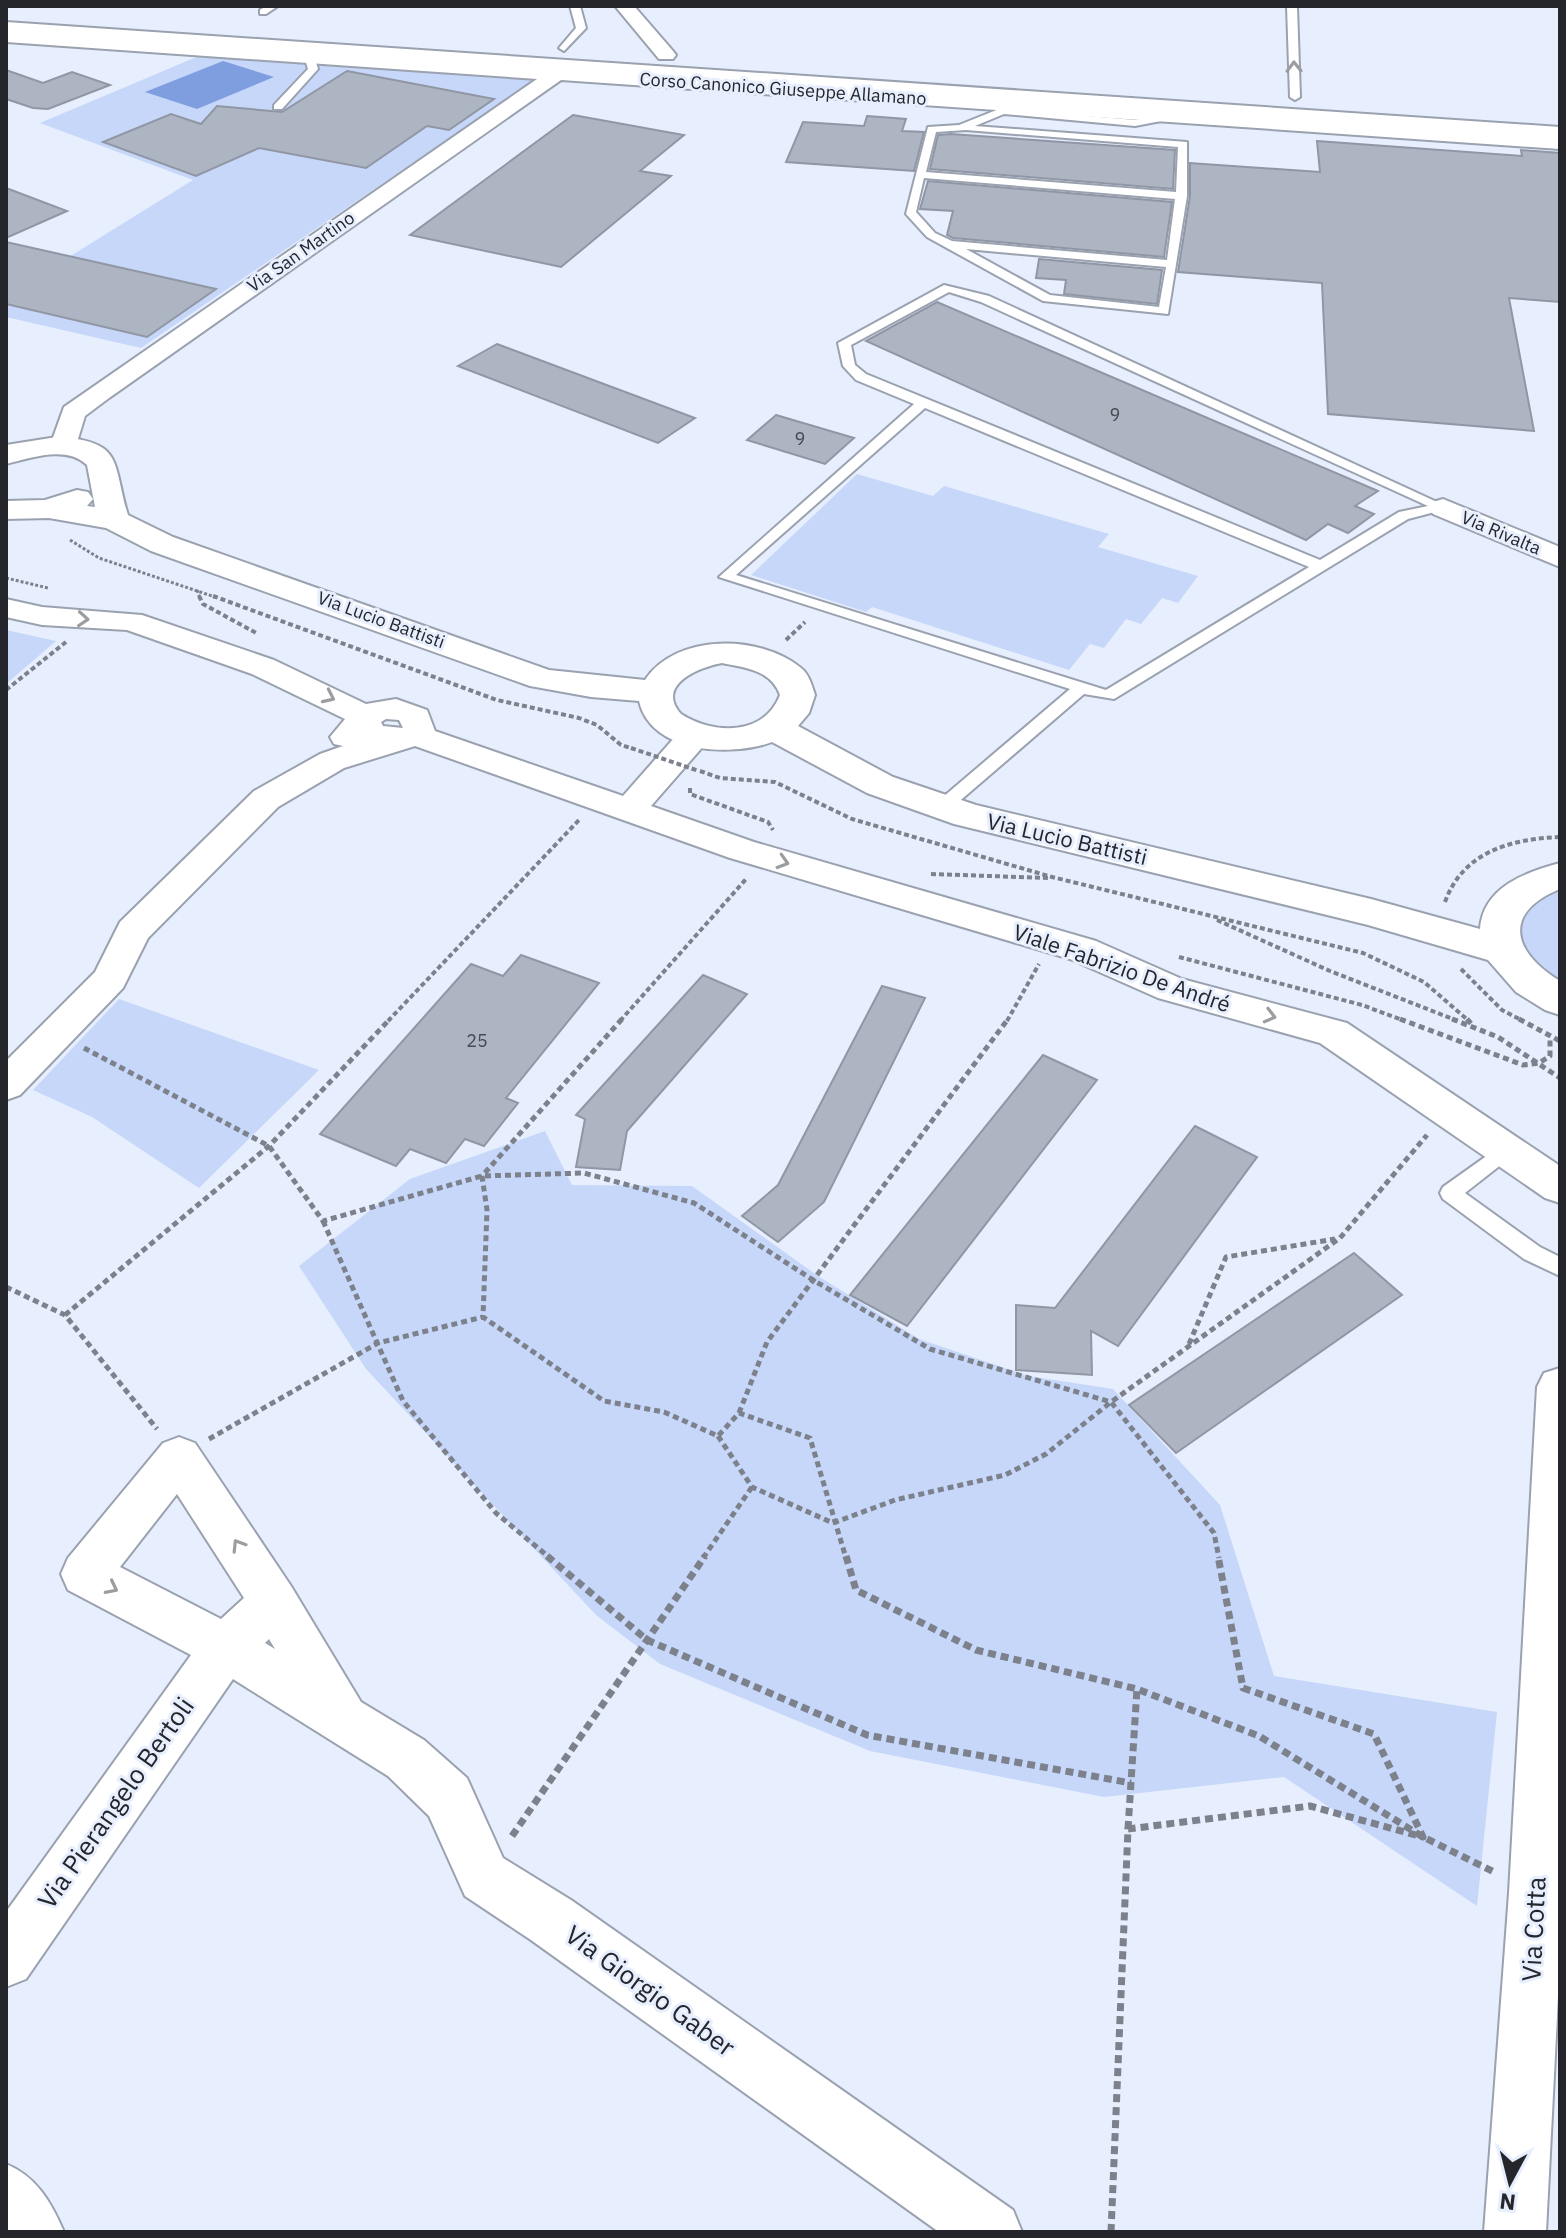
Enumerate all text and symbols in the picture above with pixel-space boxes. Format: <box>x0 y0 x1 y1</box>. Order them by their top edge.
one-way arrow <box>1286 60 1303 73</box>
street label: Corso Canonico Giuseppe Allamano <box>639 67 927 110</box>
street label: Via San Martino <box>243 206 359 297</box>
house number: 9 <box>1110 403 1120 426</box>
house number: 9 <box>795 427 805 450</box>
street label: Via Rivalta <box>1458 505 1545 560</box>
street label: Via Lucio Battisti <box>314 586 448 653</box>
one-way arrow <box>77 610 90 627</box>
one-way arrow <box>320 687 335 703</box>
street label: Via Lucio Battisti <box>984 806 1150 871</box>
one-way arrow <box>775 853 789 869</box>
street label: Viale Fabrizio De André <box>1010 917 1235 1018</box>
one-way arrow <box>1263 1007 1277 1023</box>
house number: 25 <box>466 1029 488 1052</box>
one-way arrow <box>233 1539 248 1554</box>
one-way arrow <box>104 1579 119 1594</box>
street label: Via Pierangelo Bertoli <box>29 1690 201 1915</box>
street label: Via Cotta <box>1513 1876 1553 1982</box>
street label: Via Giorgio Gaber <box>559 1917 743 2064</box>
north arrow <box>1470 2142 1550 2222</box>
text: N <box>1498 2187 1517 2218</box>

